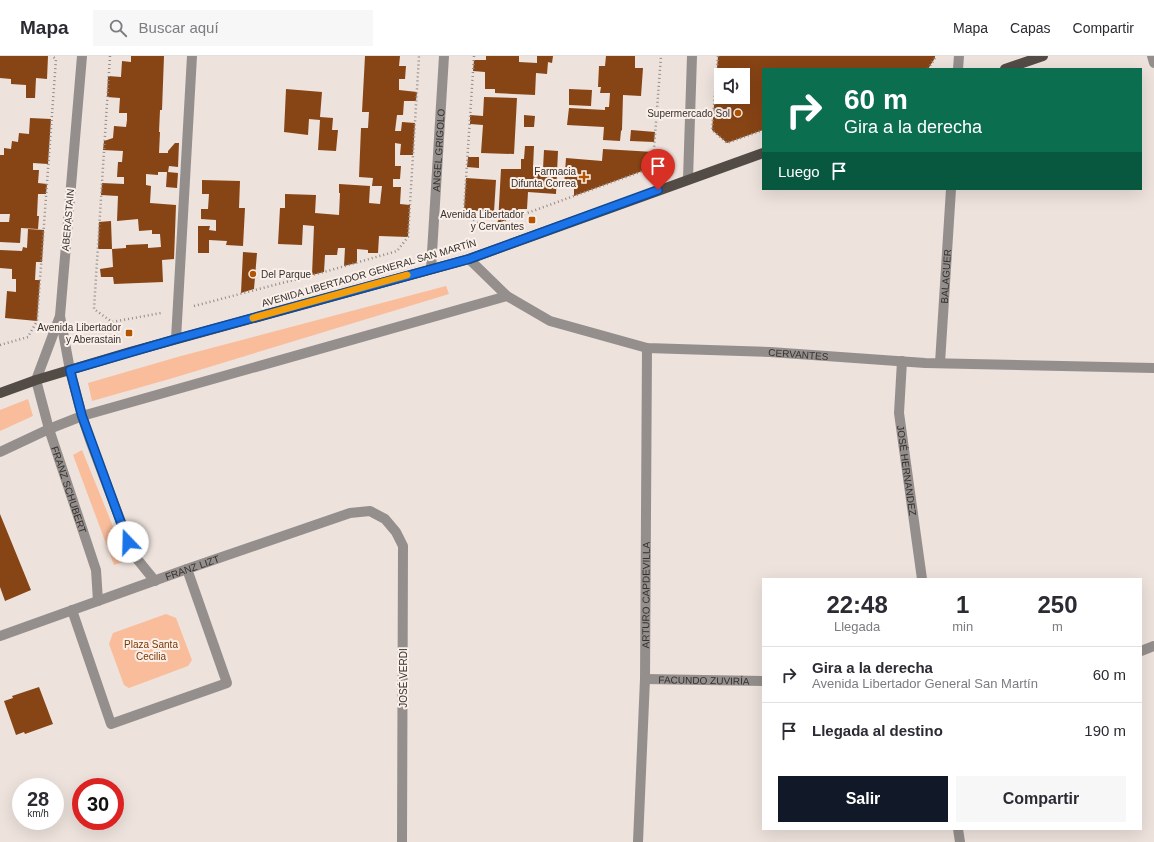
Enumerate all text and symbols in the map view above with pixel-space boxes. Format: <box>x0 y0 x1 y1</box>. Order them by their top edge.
search box <box>93 10 373 46</box>
text: Mapa <box>20 17 69 38</box>
icon: search <box>107 17 129 39</box>
text: Buscar aquí <box>139 19 219 36</box>
text: Mapa <box>953 20 988 36</box>
text: Capas <box>1010 20 1051 36</box>
text: Compartir <box>1073 20 1134 36</box>
map controls <box>714 68 750 104</box>
button: sound <box>714 68 750 104</box>
icon: right <box>778 84 830 136</box>
text: 60 m <box>844 84 908 115</box>
street label: ANGEL GRIGOLO <box>430 108 446 192</box>
place label: Supermercado Sol <box>647 108 730 119</box>
marker: Supermercado Sol <box>733 108 743 118</box>
text: Gira a la derecha <box>844 117 982 137</box>
pin <box>641 149 675 190</box>
icon: arrive <box>647 155 669 177</box>
icon: arrive <box>828 160 850 182</box>
text: Luego <box>778 163 820 180</box>
place label: Farmacia Difunta Correa <box>511 166 576 189</box>
marker: Farmacia Difunta Correa <box>579 172 589 182</box>
street label: ABERASTAIN <box>60 188 76 252</box>
place label: Avenida Libertador y Cervantes <box>440 209 525 232</box>
marker: Avenida Libertador y Cervantes <box>527 215 537 225</box>
street label: AVENIDA LIBERTADOR GENERAL SAN MARTÍN <box>260 236 478 309</box>
street label: BALAGUER <box>938 249 953 304</box>
marker: Del Parque <box>248 269 258 279</box>
place label: Del Parque <box>261 269 311 280</box>
place label: Avenida Libertador y Aberastain <box>37 322 122 345</box>
marker: Avenida Libertador y Aberastain <box>124 328 134 338</box>
street label: CERVANTES <box>768 346 829 362</box>
street label: JOSÉ HERNANDEZ <box>895 424 919 516</box>
street label: FRANZ SCHUBERT <box>50 445 89 535</box>
position arrow <box>107 521 149 563</box>
street label: ARTURO CAPDEVILLA <box>640 541 651 648</box>
street label: FRANZ LIZT <box>164 553 221 582</box>
text: 22:48 <box>826 591 888 618</box>
text: 1 <box>956 591 969 618</box>
text: 250 <box>1038 591 1078 618</box>
text: Llegada <box>834 619 880 634</box>
text: min <box>952 619 973 634</box>
text: m <box>1052 619 1063 634</box>
park label: Plaza Santa Cecilia <box>124 639 178 662</box>
street label: JOSÉ VERDI <box>397 648 409 708</box>
text: Gira a la derecha <box>812 659 933 676</box>
icon: right <box>778 664 800 686</box>
text: 60 m <box>1093 666 1126 683</box>
street label: FACUNDO ZUVIRÍA <box>658 674 750 686</box>
text: Avenida Libertador General San Martín <box>812 676 1038 691</box>
icon: arrive <box>778 720 800 742</box>
text: Llegada al destino <box>812 722 943 739</box>
text: 190 m <box>1084 722 1126 739</box>
button: Salir <box>778 776 948 822</box>
button: Compartir <box>956 776 1126 822</box>
speed limit sign: 30 <box>72 778 124 830</box>
text: 28 <box>27 788 49 810</box>
text: km/h <box>27 808 49 819</box>

